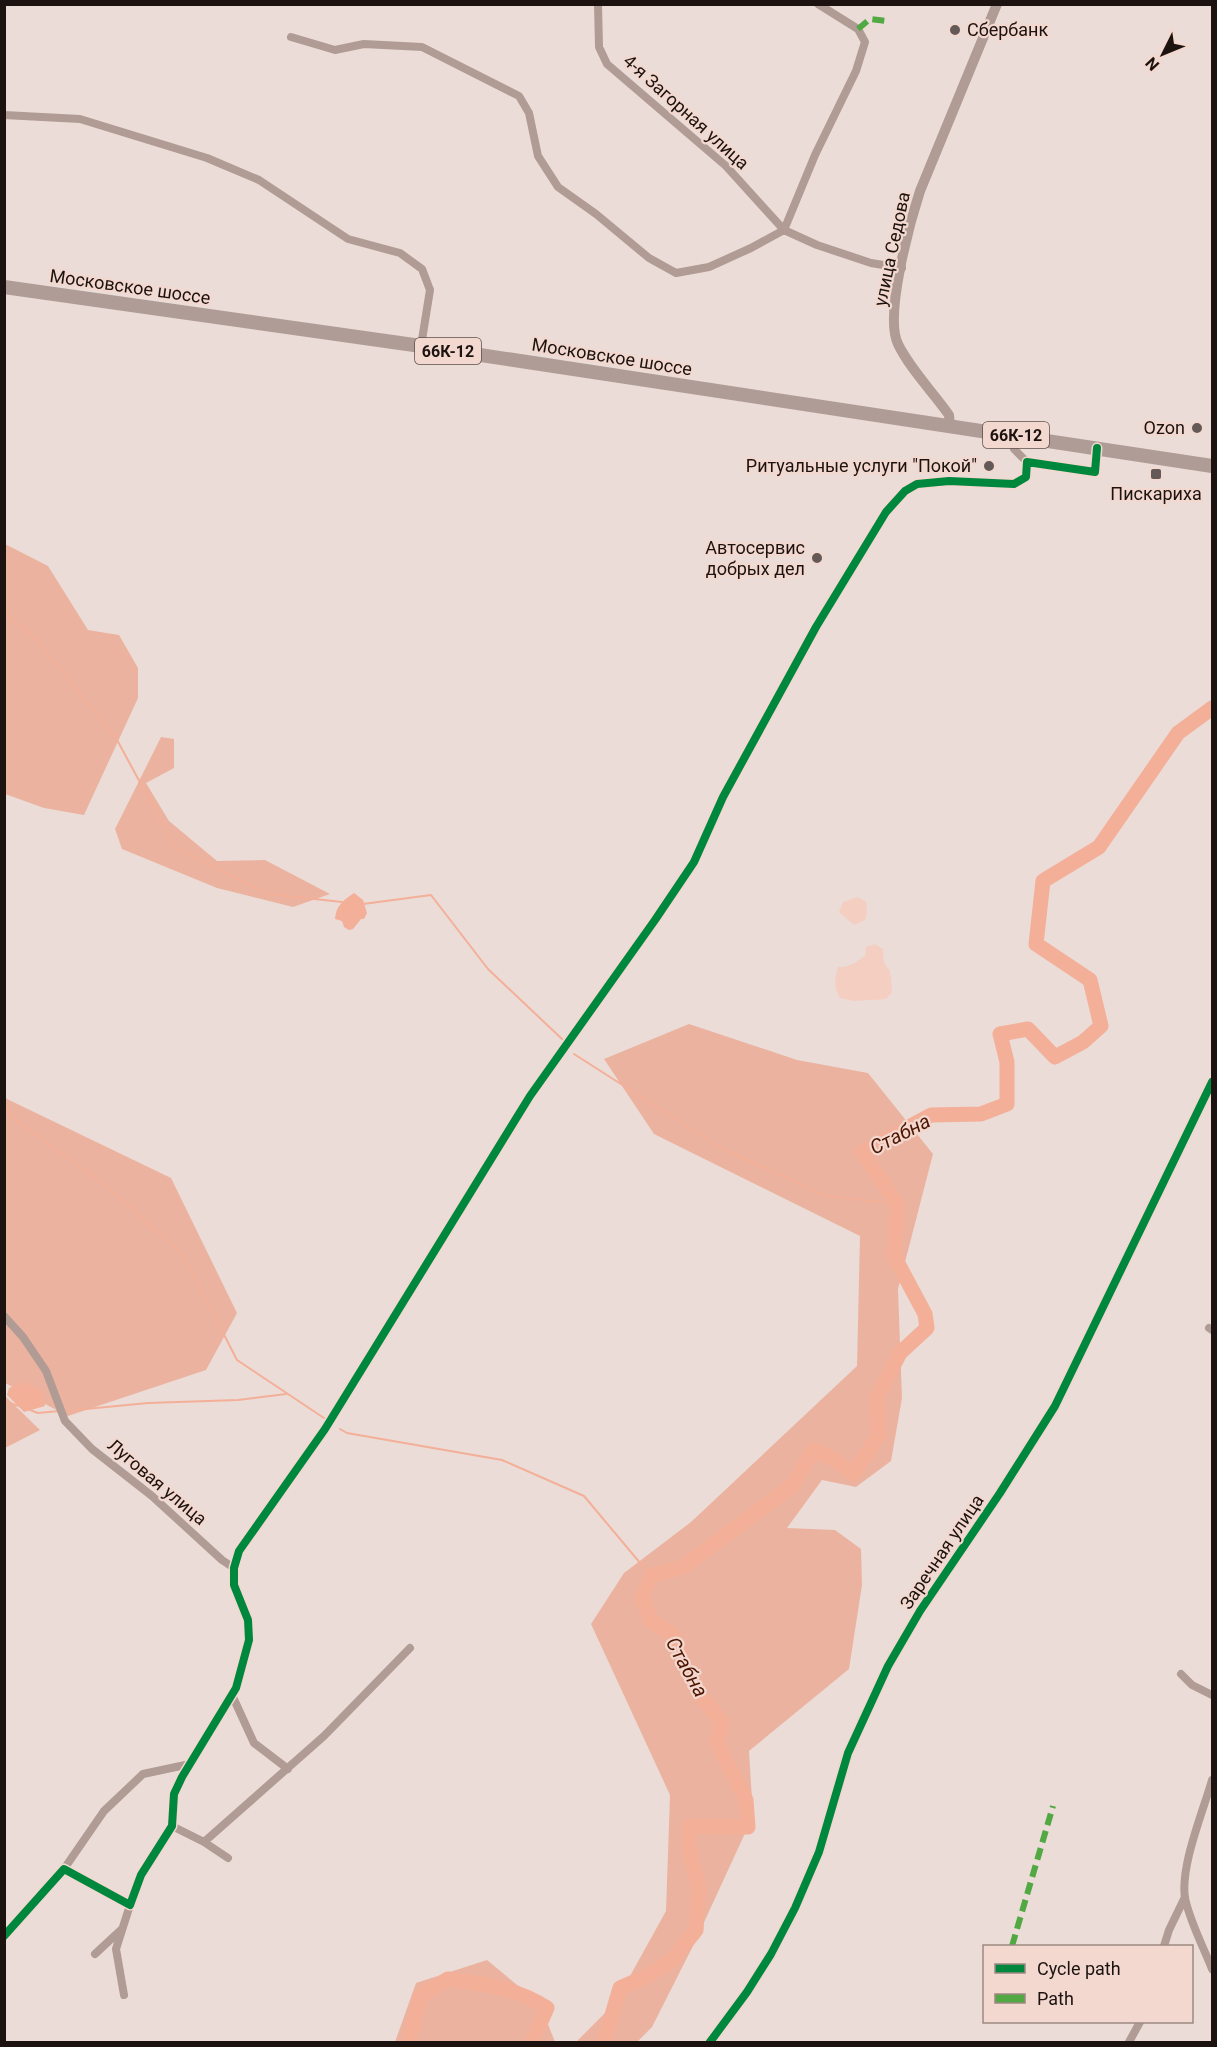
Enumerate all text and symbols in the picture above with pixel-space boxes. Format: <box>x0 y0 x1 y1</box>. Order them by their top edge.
place label: Сбербанк <box>967 19 1048 40</box>
marker: Сбербанк <box>948 23 962 37</box>
north arrow <box>1133 24 1193 84</box>
street label: 4-я Загорная улица <box>619 50 753 174</box>
text: N <box>1142 53 1163 74</box>
street label: улица Седова <box>869 190 914 308</box>
street label: Московское шоссе <box>48 265 212 308</box>
street label: Московское шоссе <box>530 333 694 380</box>
road number: 66К-12 <box>415 338 481 364</box>
place label: Ozon <box>1144 417 1185 438</box>
marker: Ozon <box>1190 421 1204 435</box>
road number: 66К-12 <box>983 422 1049 448</box>
place label: Ритуальные услуги "Покой" <box>746 455 977 476</box>
marker: Ритуальные услуги "Покой" <box>982 459 996 473</box>
marker: Пискариха <box>1149 467 1163 481</box>
place label: Пискариха <box>1110 483 1202 504</box>
place label: Автосервис добрых дел <box>705 537 805 579</box>
marker: Автосервис добрых дел <box>810 551 824 565</box>
water label: Стабна <box>866 1109 934 1159</box>
street label: Луговая улица <box>104 1434 211 1529</box>
street label: Заречная улица <box>895 1490 988 1613</box>
water label: Стабна <box>661 1633 713 1701</box>
legend <box>983 1945 1193 2023</box>
text: Cycle path <box>1037 1958 1121 1979</box>
text: Path <box>1037 1988 1074 2009</box>

